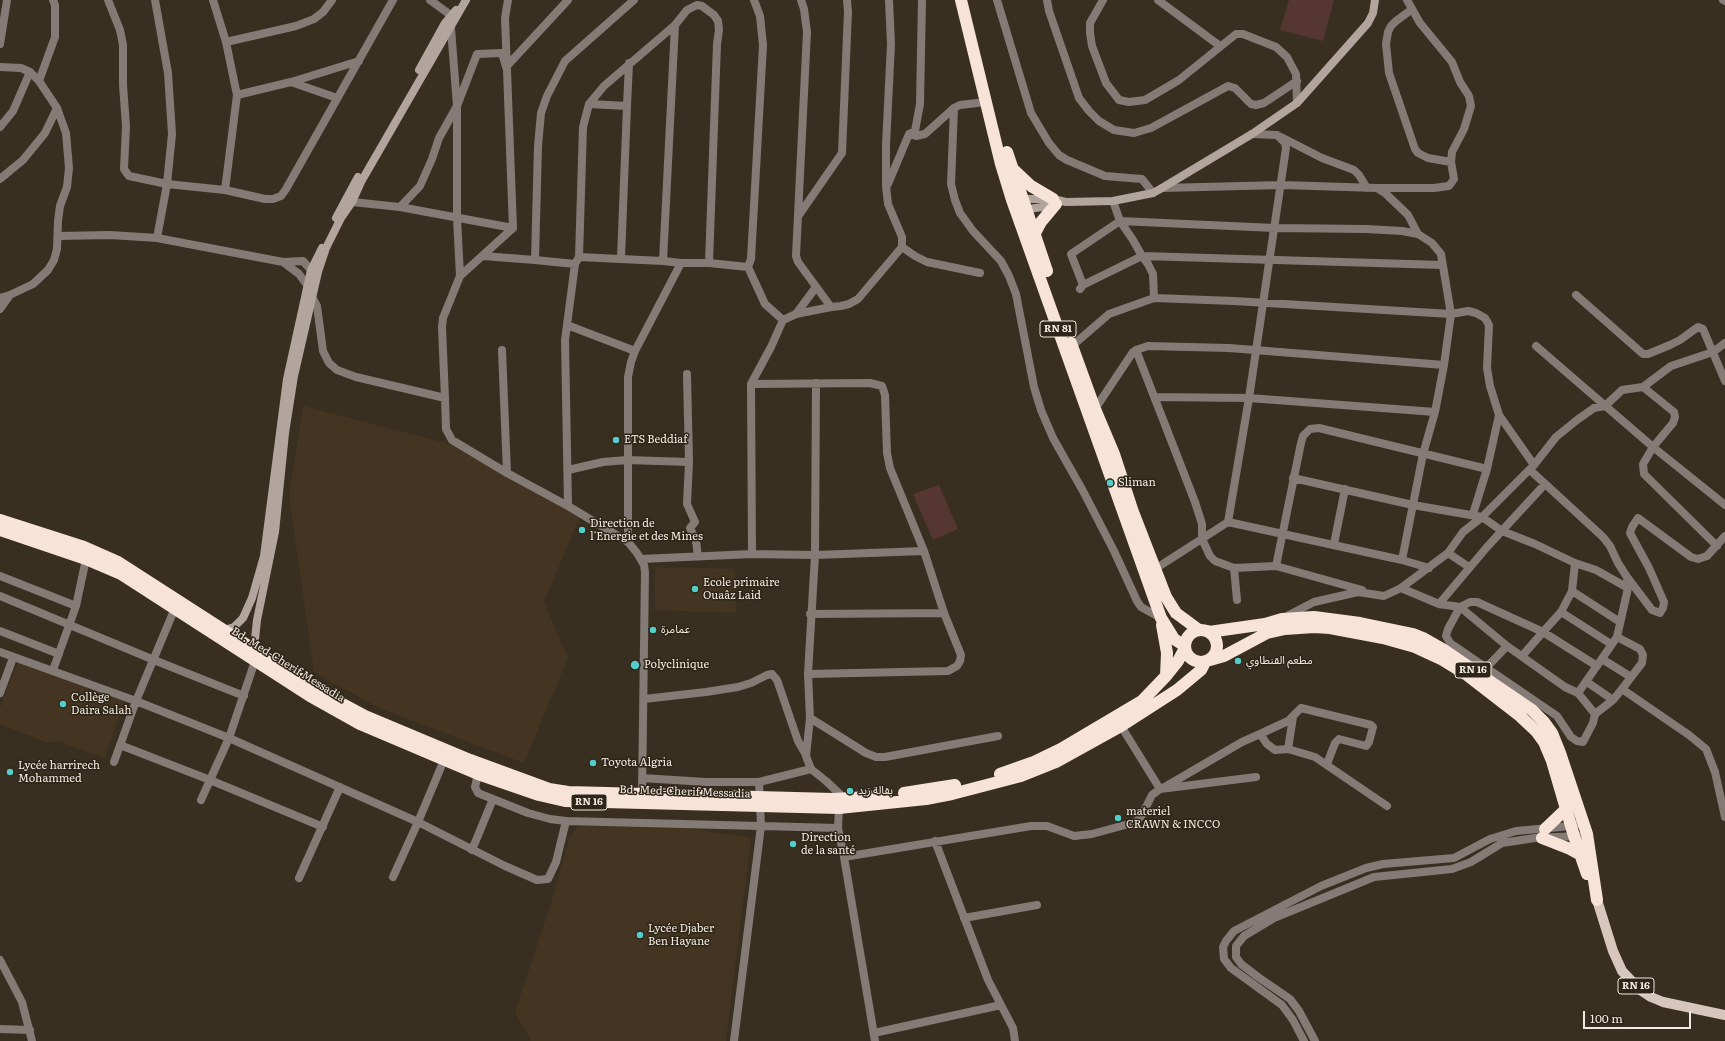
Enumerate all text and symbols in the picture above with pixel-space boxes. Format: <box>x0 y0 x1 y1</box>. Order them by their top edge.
road number: RN 81 <box>1040 321 1076 337</box>
place label: ETS Beddiaf <box>624 433 688 447</box>
marker: ETS Beddiaf <box>611 435 621 445</box>
place label: Sliman <box>1118 476 1156 490</box>
marker: Sliman <box>1105 478 1115 488</box>
place label: Direction de l'Energie et des Mines <box>590 517 703 543</box>
marker: Direction de l'Energie et des Mines <box>577 525 587 535</box>
place label: Ecole primaire Ouaâz Laid <box>703 576 780 602</box>
marker: Ecole primaire Ouaâz Laid <box>690 584 700 594</box>
place label: عمامرة <box>661 623 690 637</box>
street label: Bd. Med-Cherif Messadia <box>229 625 347 705</box>
marker: عمامرة <box>648 625 658 635</box>
place label: مطعم القنطاوي <box>1246 654 1313 668</box>
marker: مطعم القنطاوي <box>1233 656 1243 666</box>
place label: Polyclinique <box>644 658 709 672</box>
marker: Polyclinique <box>629 659 641 671</box>
road number: RN 16 <box>1455 662 1491 678</box>
place label: Collège Daira Salah <box>71 691 132 717</box>
marker: Collège Daira Salah <box>58 699 68 709</box>
place label: Toyota Algria <box>601 756 672 770</box>
marker: Toyota Algria <box>588 758 598 768</box>
place label: Lycée harrirech Mohammed <box>18 759 100 785</box>
marker: Lycée harrirech Mohammed <box>5 767 15 777</box>
street label: Bd. Med-Cherif Messadia <box>619 783 751 801</box>
place label: بقالة زيد <box>858 784 893 798</box>
marker: بقالة زيد <box>845 786 855 796</box>
road number: RN 16 <box>571 794 607 810</box>
place label: materiel CRAWN & INCCO <box>1126 805 1220 831</box>
marker: materiel CRAWN & INCCO <box>1113 813 1123 823</box>
place label: Direction de la santé <box>801 831 855 857</box>
marker: Direction de la santé <box>788 839 798 849</box>
place label: Lycée Djaber Ben Hayane <box>648 922 714 948</box>
marker: Lycée Djaber Ben Hayane <box>635 930 645 940</box>
road number: RN 16 <box>1618 978 1654 994</box>
scale bar <box>1585 1003 1693 1029</box>
text: 100 m <box>1590 1009 1623 1027</box>

